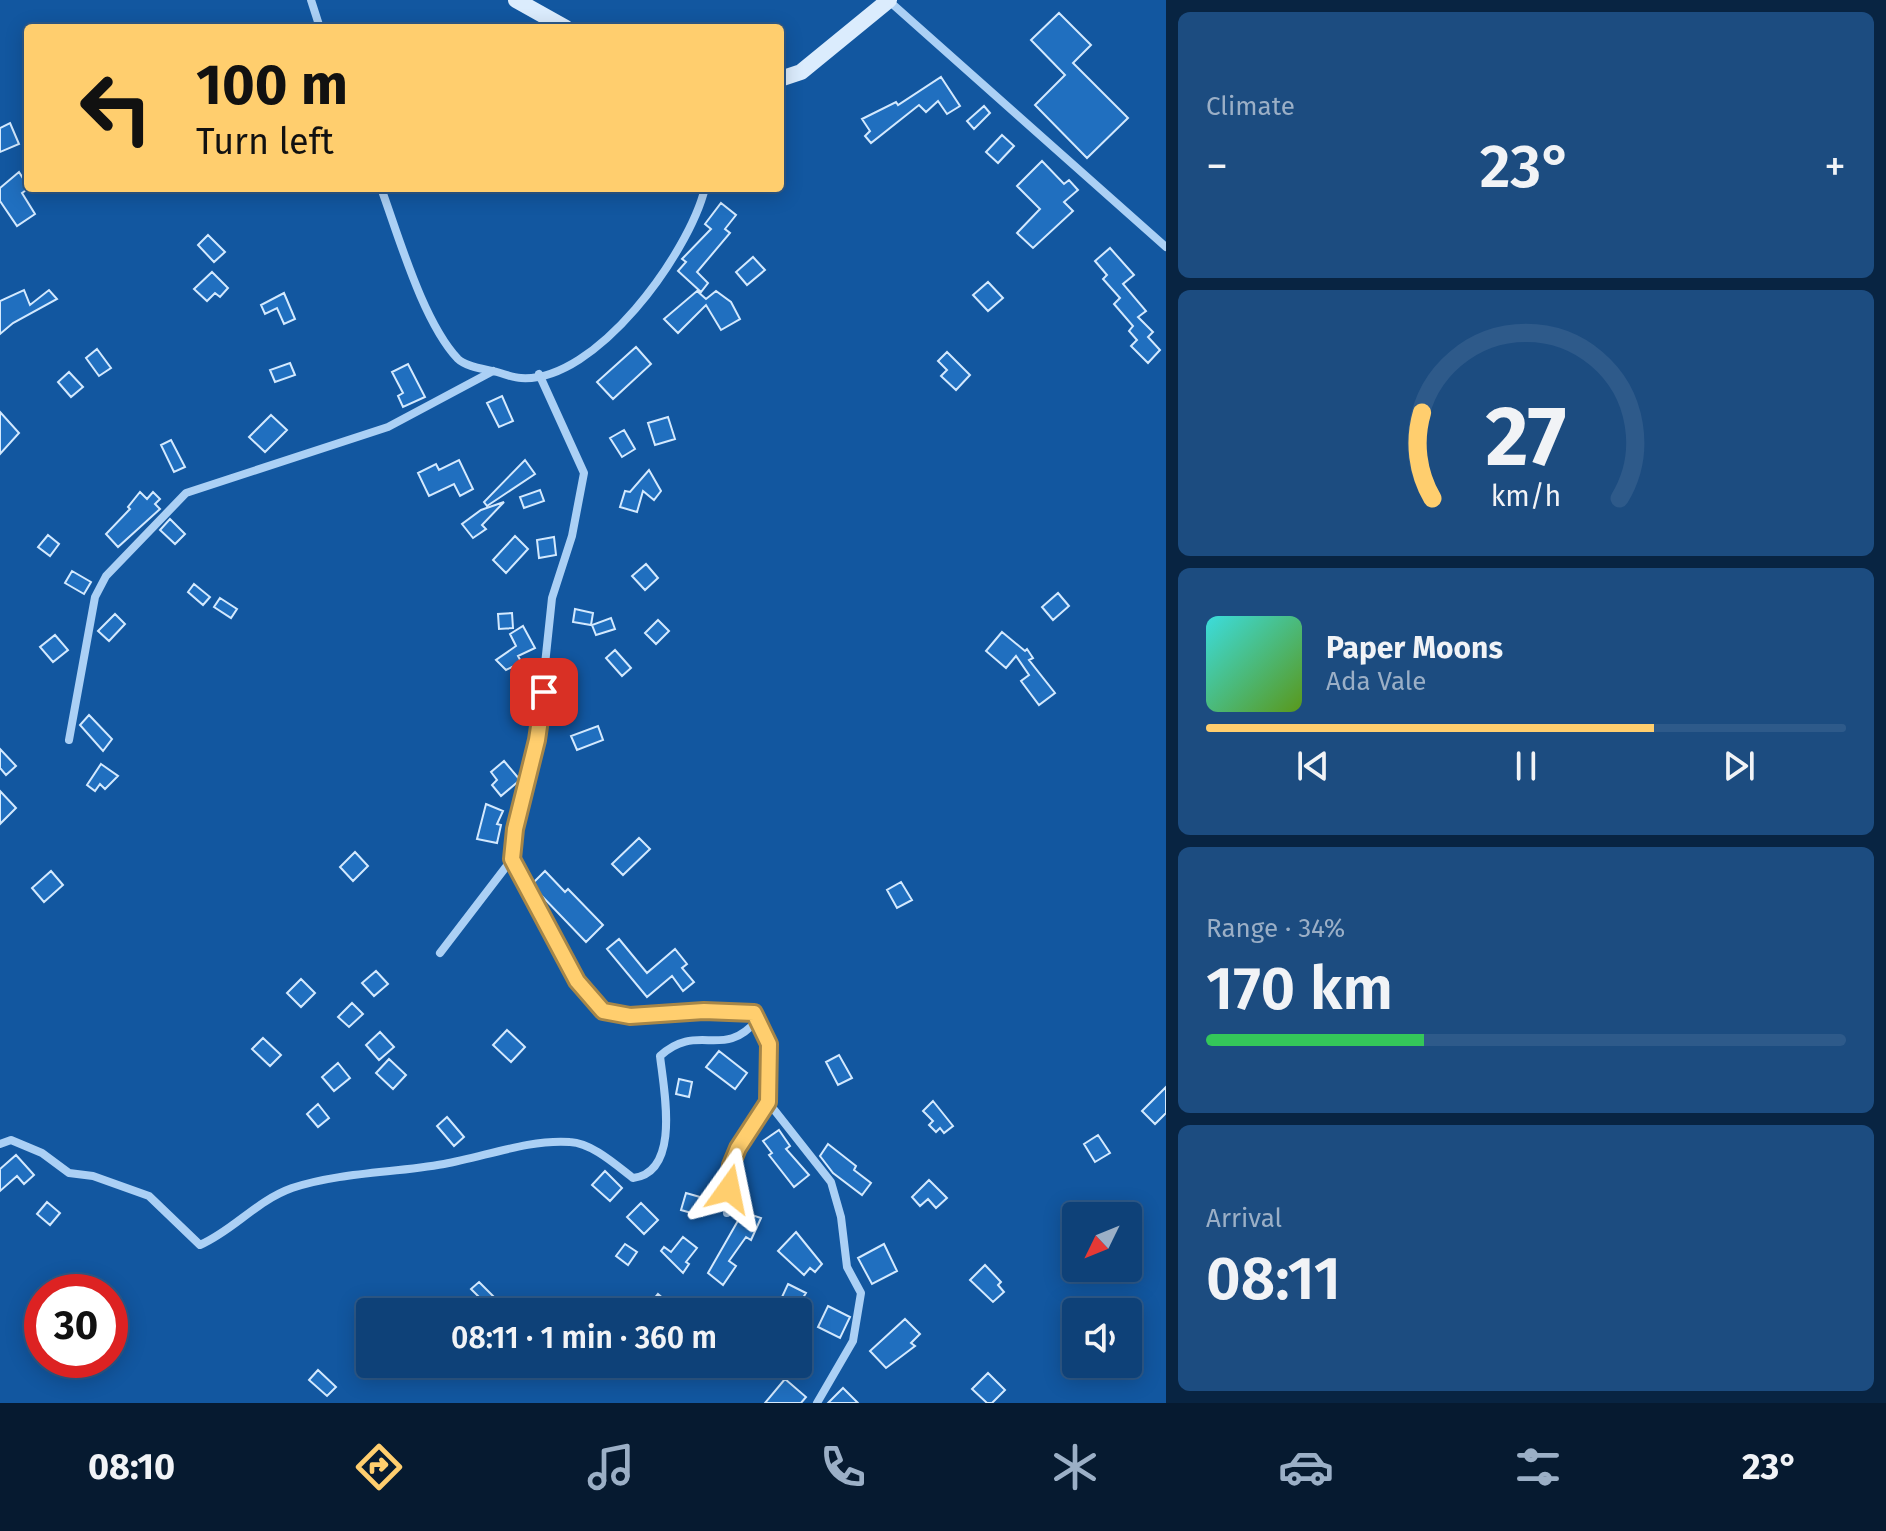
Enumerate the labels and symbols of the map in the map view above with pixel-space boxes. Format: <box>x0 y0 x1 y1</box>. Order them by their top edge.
pin <box>510 658 578 726</box>
position arrow <box>687 1147 771 1231</box>
north arrow <box>1062 1202 1142 1282</box>
speed limit sign: 30 <box>24 1274 128 1378</box>

